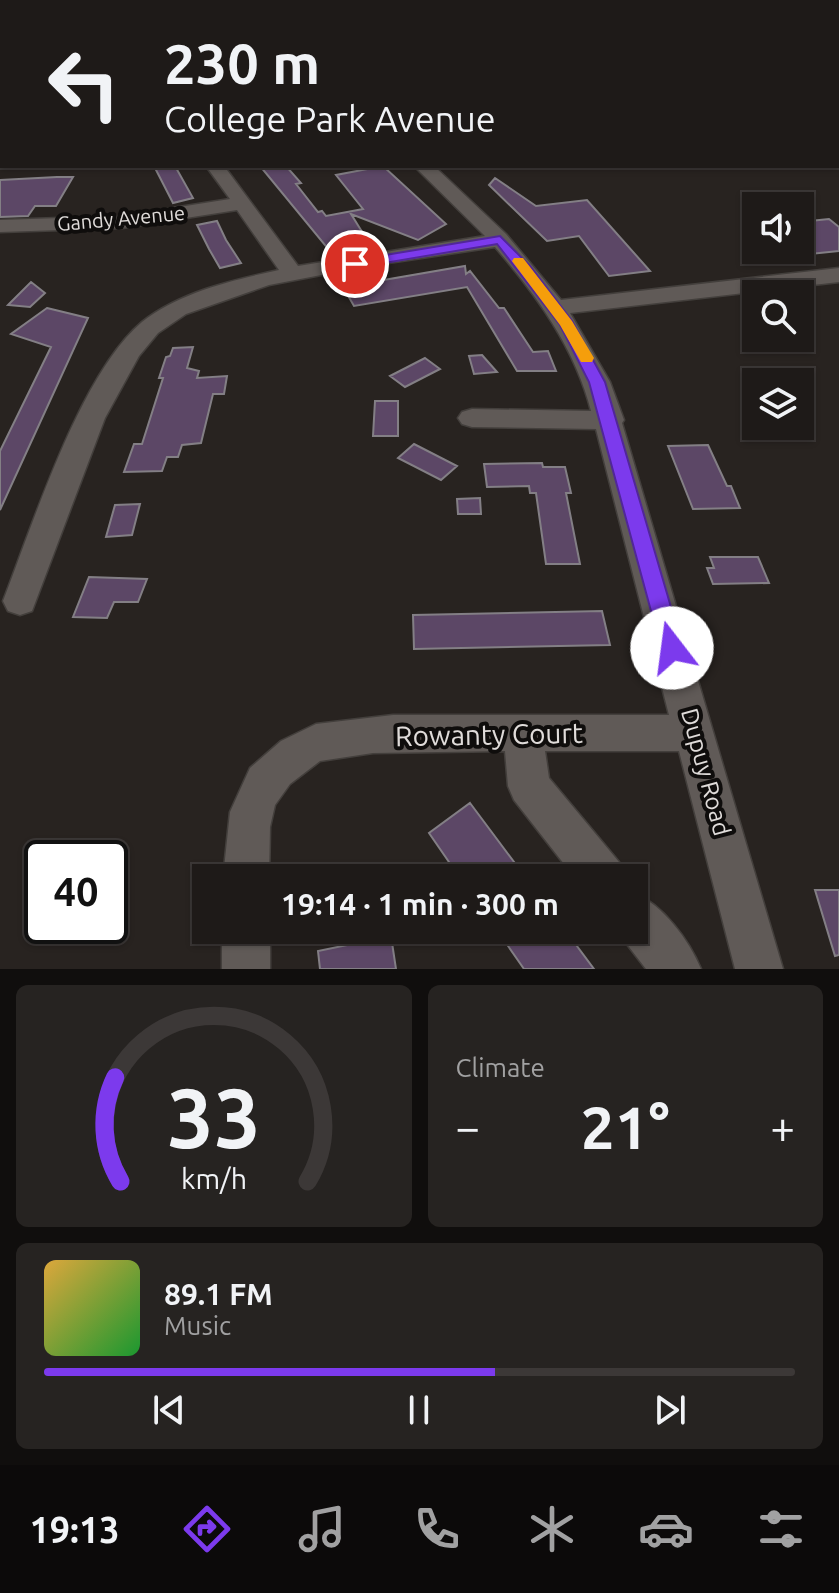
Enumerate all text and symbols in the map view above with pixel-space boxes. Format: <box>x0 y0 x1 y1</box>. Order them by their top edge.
icon: left <box>32 32 136 136</box>
text: 230 m <box>164 32 320 95</box>
text: College Park Avenue <box>164 98 496 139</box>
map controls <box>742 192 814 440</box>
button: sound <box>742 192 814 264</box>
street label: Gandy Avenue <box>56 201 186 235</box>
pin <box>321 230 389 298</box>
icon: arrive <box>333 242 377 286</box>
button: search <box>742 280 814 352</box>
button: layers <box>742 368 814 440</box>
position arrow <box>630 606 714 690</box>
street label: Dupuy Road <box>676 705 736 839</box>
street label: Rowanty Court <box>395 717 583 751</box>
speed limit sign: 40 <box>24 840 128 944</box>
text: 19:14 · 1 min · 300 m <box>281 887 559 921</box>
text: Climate <box>456 1053 545 1082</box>
text: 33 <box>167 1070 261 1164</box>
text: 21° <box>581 1093 670 1160</box>
text: − <box>456 1102 480 1151</box>
text: + <box>770 1102 795 1151</box>
text: km/h <box>181 1162 247 1194</box>
text: 89.1 FM <box>164 1277 273 1311</box>
text: Music <box>164 1311 231 1340</box>
icon: previous <box>147 1388 191 1432</box>
icon: pause <box>397 1388 441 1432</box>
icon: next <box>648 1388 692 1432</box>
icon: directions <box>179 1501 235 1557</box>
icon: music <box>294 1501 350 1557</box>
icon: phone <box>409 1501 465 1557</box>
icon: climate <box>524 1501 580 1557</box>
icon: car <box>638 1501 694 1557</box>
icon: filters <box>753 1501 809 1557</box>
text: 19:13 <box>29 1509 120 1550</box>

